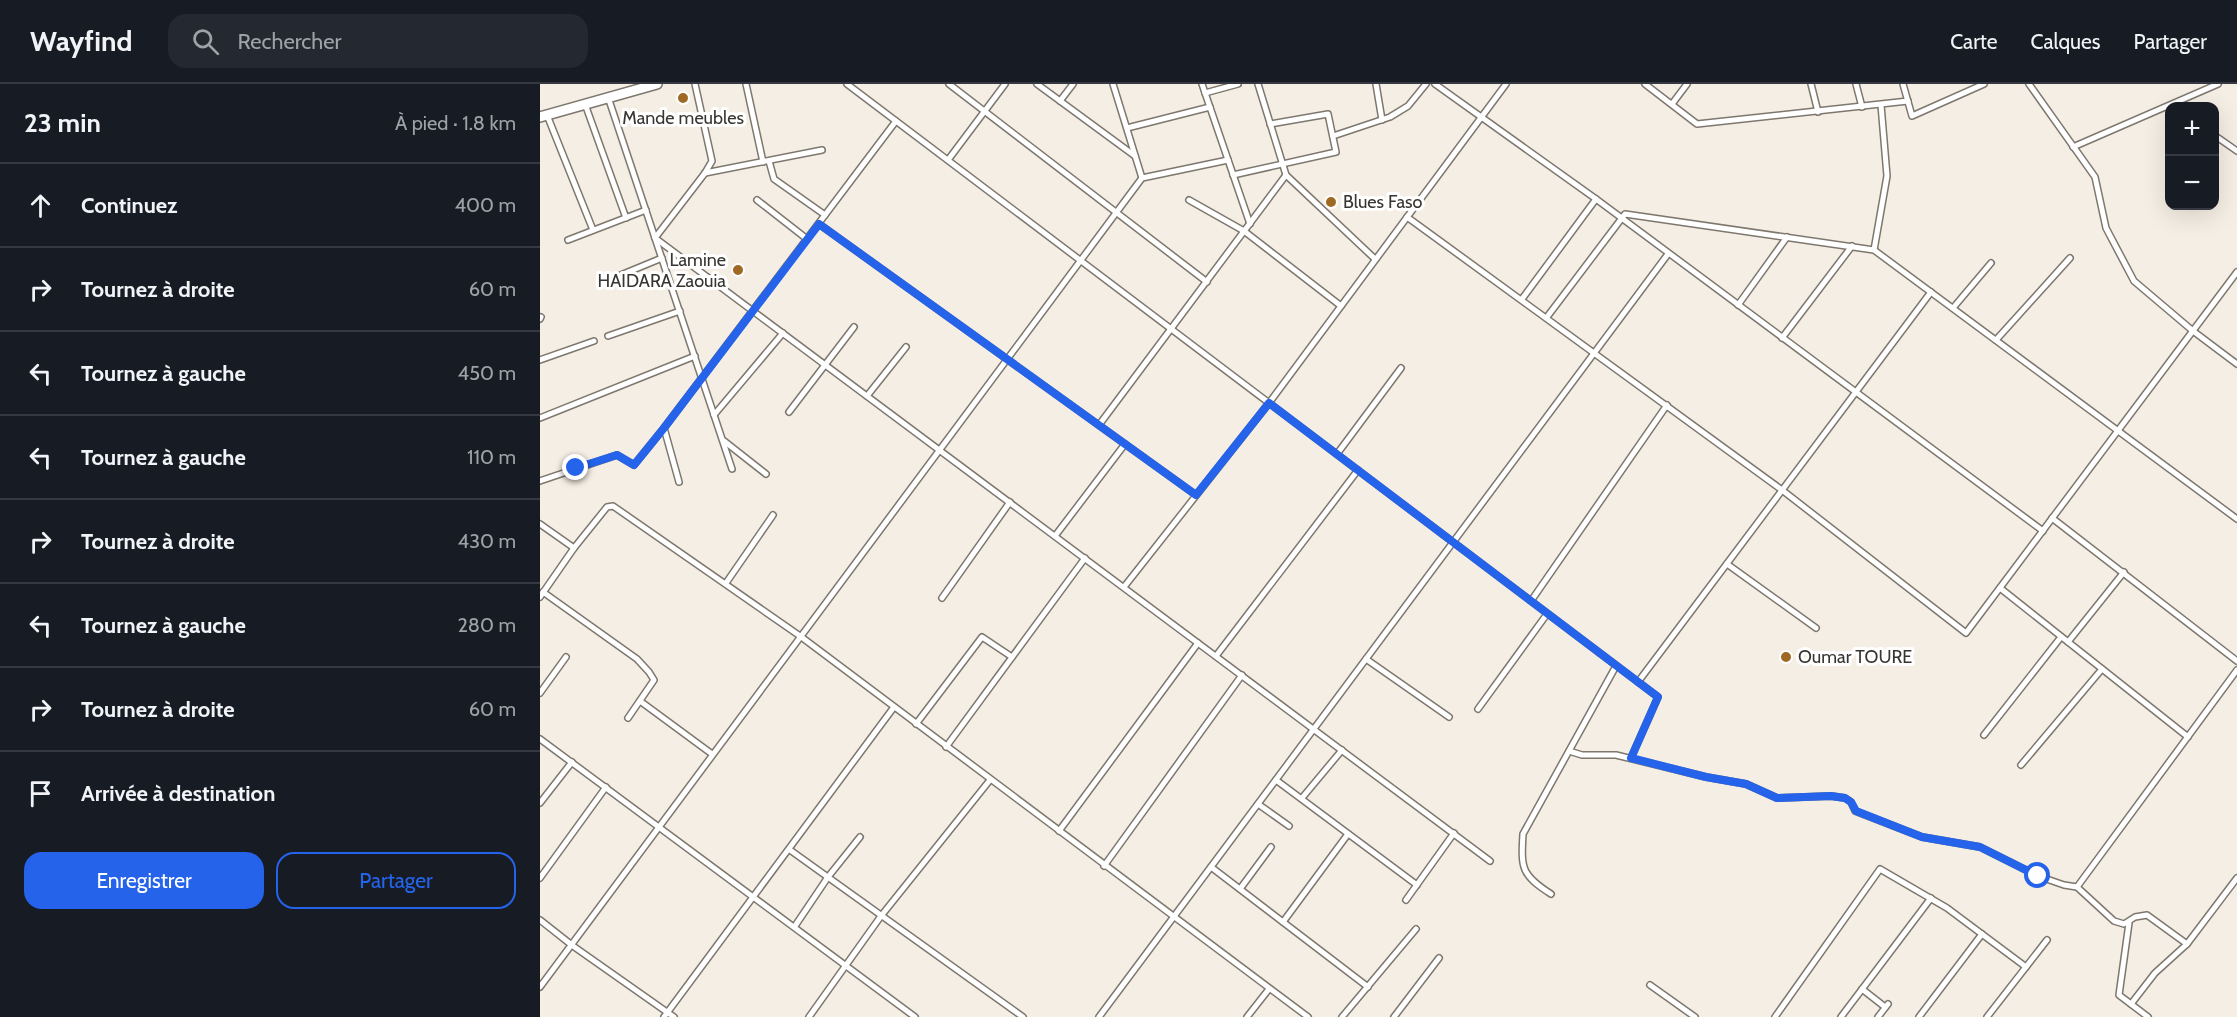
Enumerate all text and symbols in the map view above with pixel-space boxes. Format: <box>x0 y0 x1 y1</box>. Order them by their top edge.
search box <box>168 14 588 68</box>
text: Wayfind <box>30 24 132 58</box>
icon: search <box>189 25 222 58</box>
text: Rechercher <box>237 28 341 55</box>
text: Carte <box>1950 29 1998 54</box>
text: Calques <box>2031 29 2101 54</box>
text: Partager <box>2134 29 2207 54</box>
marker: Mande meubles <box>676 91 690 105</box>
map controls <box>2165 102 2219 210</box>
button: + <box>2165 102 2219 156</box>
text: 23 min <box>24 107 101 139</box>
place label: Mande meubles <box>622 107 744 129</box>
text: À pied · 1.8 km <box>395 111 516 135</box>
button: − <box>2165 156 2219 210</box>
icon: ahead <box>24 189 57 222</box>
place label: Blues Faso <box>1343 191 1423 213</box>
text: Continuez <box>81 192 178 219</box>
text: 400 m <box>454 193 516 217</box>
marker: Blues Faso <box>1324 195 1338 209</box>
place label: Lamine HAIDARA Zaouia <box>598 249 726 292</box>
marker: Lamine HAIDARA Zaouia <box>731 263 745 277</box>
icon: right <box>24 273 57 306</box>
text: Tournez à droite <box>81 276 235 303</box>
text: 60 m <box>469 277 516 301</box>
icon: left <box>24 357 57 390</box>
text: Tournez à gauche <box>81 360 246 387</box>
text: 450 m <box>458 361 516 385</box>
icon: left <box>24 441 57 474</box>
text: Tournez à gauche <box>81 444 246 471</box>
text: 110 m <box>467 445 516 469</box>
route end <box>562 454 588 480</box>
icon: right <box>24 525 57 558</box>
text: Tournez à droite <box>81 528 235 555</box>
text: 430 m <box>458 529 516 553</box>
icon: left <box>24 609 57 642</box>
text: Tournez à gauche <box>81 612 246 639</box>
text: 280 m <box>457 613 516 637</box>
place label: Oumar TOURE <box>1798 646 1912 668</box>
marker: Oumar TOURE <box>1779 650 1793 664</box>
icon: right <box>24 693 57 726</box>
text: Tournez à droite <box>81 696 235 723</box>
text: 60 m <box>469 697 516 721</box>
icon: arrive <box>24 777 57 810</box>
text: Arrivée à destination <box>81 780 275 807</box>
button: Enregistrer <box>24 852 264 909</box>
button: Partager <box>276 852 516 909</box>
route start <box>2024 862 2050 888</box>

